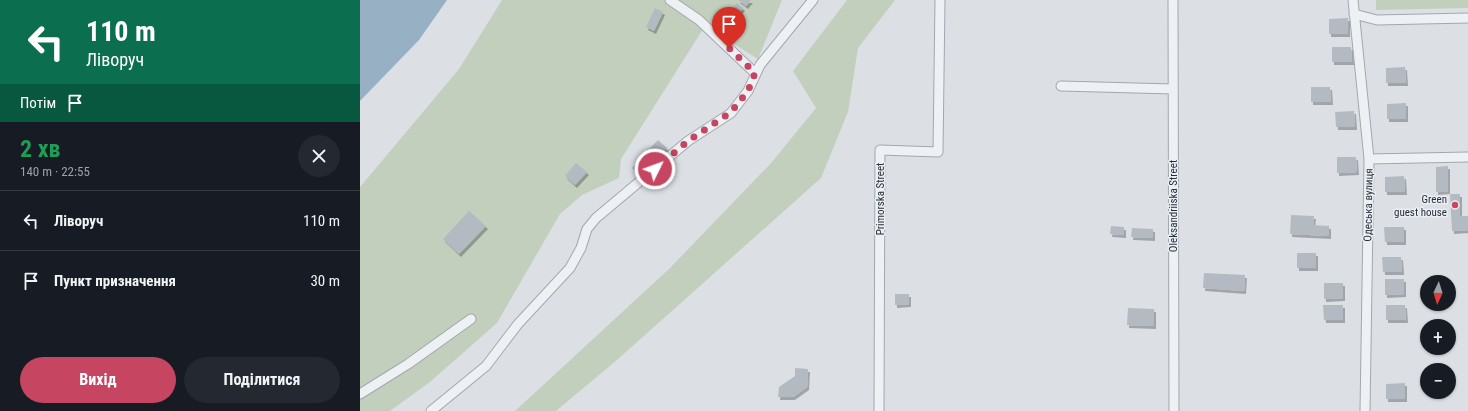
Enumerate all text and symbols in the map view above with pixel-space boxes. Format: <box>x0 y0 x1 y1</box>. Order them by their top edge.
pin <box>712 7.0 746 48</box>
icon: arrive <box>718 13 740 35</box>
text: 110 m <box>86 15 156 48</box>
icon: left <box>20 16 72 68</box>
text: Ліворуч <box>86 49 144 70</box>
icon: arrive <box>64 92 86 114</box>
text: Потім <box>20 94 56 112</box>
text: 2 хв <box>20 135 60 163</box>
button: close <box>298 135 340 177</box>
position arrow <box>634 148 676 190</box>
street label: Oleksandriiska Street <box>1167 160 1180 252</box>
street label: Primorska Street <box>874 163 887 235</box>
text: 140 m · 22:55 <box>20 164 90 179</box>
street label: Одеська вулиця <box>1361 168 1376 242</box>
place label: Green guest house <box>1394 193 1447 219</box>
marker: Green guest house <box>1450 200 1460 210</box>
icon: left <box>20 210 42 232</box>
text: Ліворуч <box>54 212 103 230</box>
text: 110 m <box>303 212 340 230</box>
icon: arrive <box>20 270 42 292</box>
text: Пункт призначення <box>54 272 176 290</box>
text: 30 m <box>310 272 340 290</box>
north arrow <box>1420 275 1456 311</box>
map controls <box>1420 275 1456 399</box>
button: + <box>1420 319 1456 355</box>
button: Вихід <box>20 357 176 403</box>
button: Поділитися <box>184 357 340 403</box>
button: − <box>1420 363 1456 399</box>

